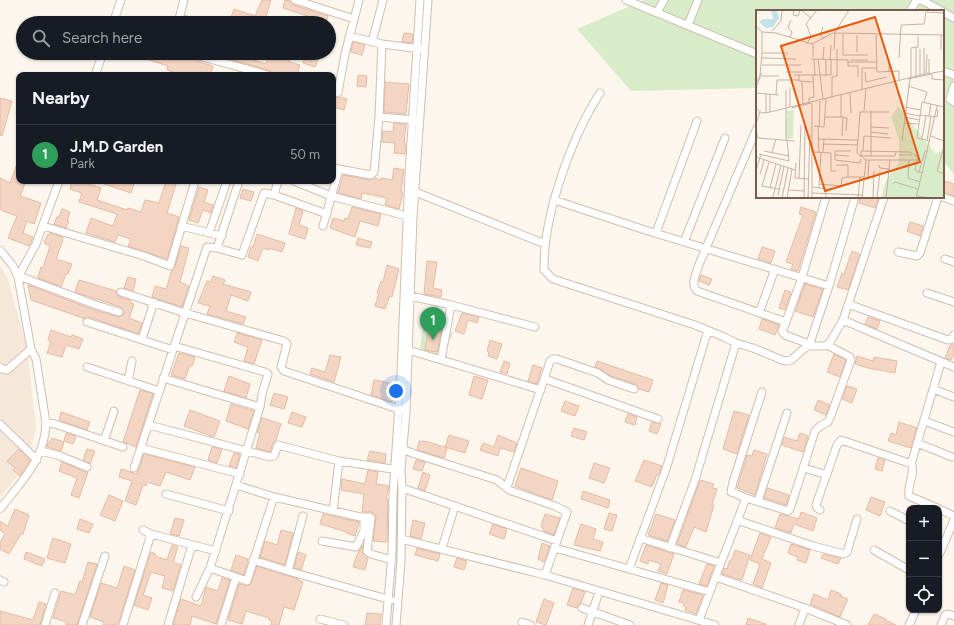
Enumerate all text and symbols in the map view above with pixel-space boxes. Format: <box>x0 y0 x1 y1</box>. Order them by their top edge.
inset map <box>756 10 944 198</box>
search box <box>16 16 336 60</box>
icon: search <box>30 27 52 49</box>
text: Search here <box>62 29 142 47</box>
text: Nearby <box>32 88 90 108</box>
text: J.M.D Garden <box>70 138 163 156</box>
text: 1 <box>42 147 48 162</box>
text: 50 m <box>290 147 320 162</box>
text: Park <box>70 156 95 171</box>
pin: 1 <box>420 307 446 340</box>
your location <box>386 381 406 401</box>
map controls <box>906 505 942 613</box>
button: + <box>906 505 942 541</box>
button: − <box>906 541 942 577</box>
button: locate <box>906 577 942 613</box>

